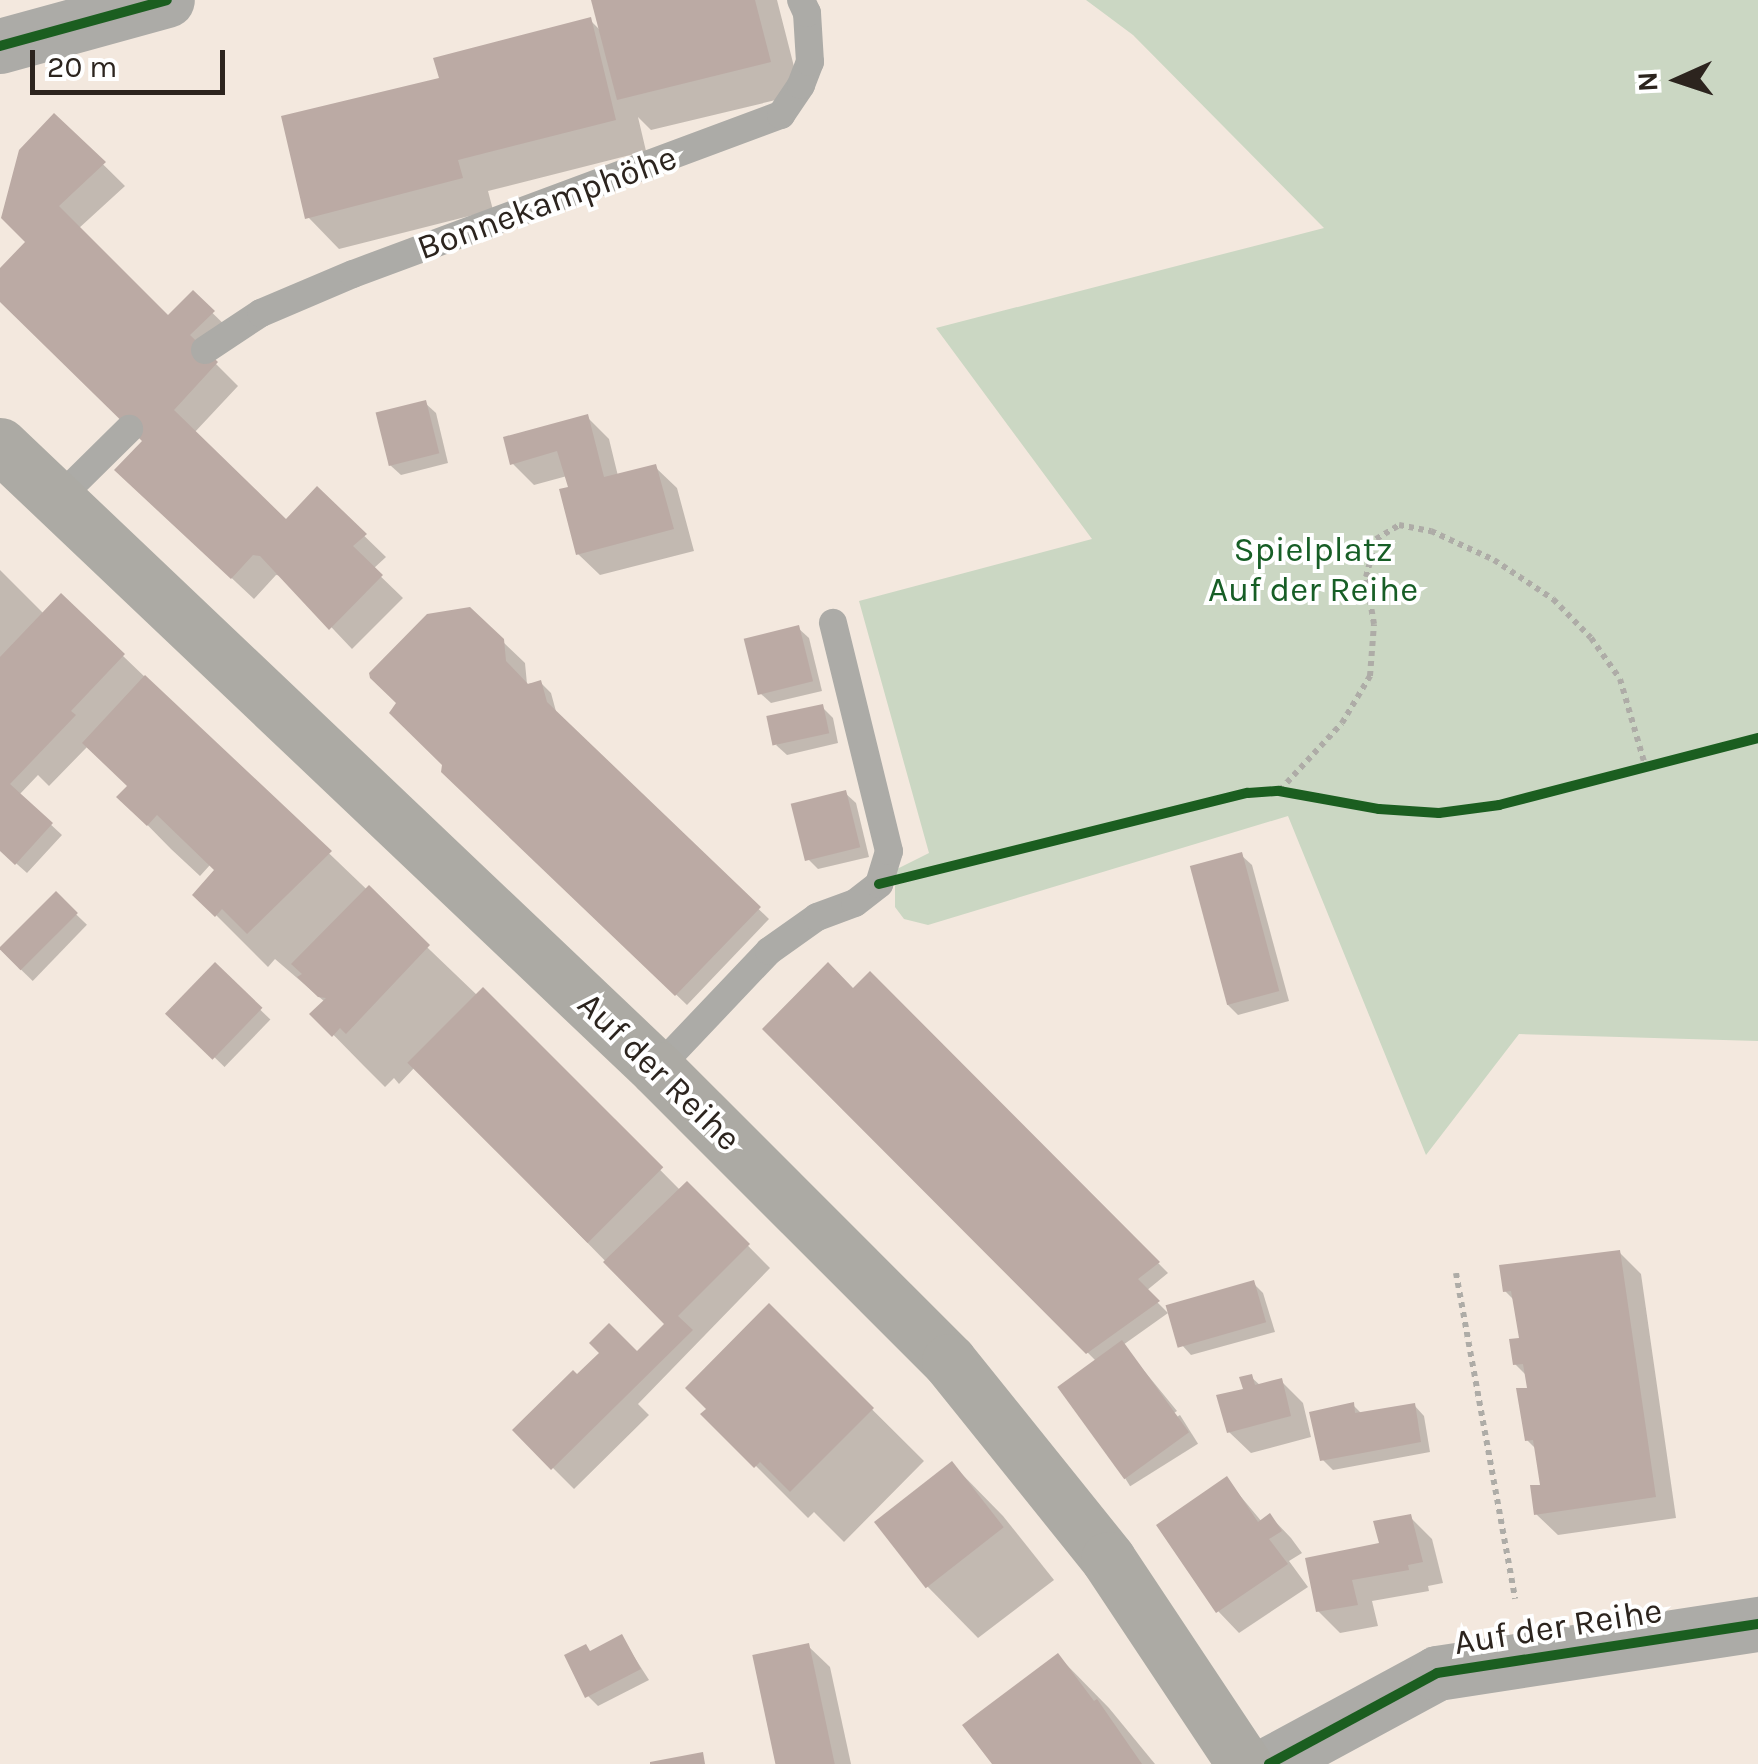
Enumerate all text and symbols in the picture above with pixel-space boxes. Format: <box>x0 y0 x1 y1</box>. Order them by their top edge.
scale bar <box>35 30 230 92</box>
north arrow <box>1628 30 1728 130</box>
text: 20 m <box>47 49 117 85</box>
text: N <box>1631 71 1665 92</box>
street label: Bonnekamphöhe <box>412 137 682 269</box>
park label: Spielplatz Auf der Reihe <box>1208 529 1418 611</box>
street label: Auf der Reihe <box>569 984 749 1160</box>
street label: Auf der Reihe <box>1451 1590 1665 1664</box>

